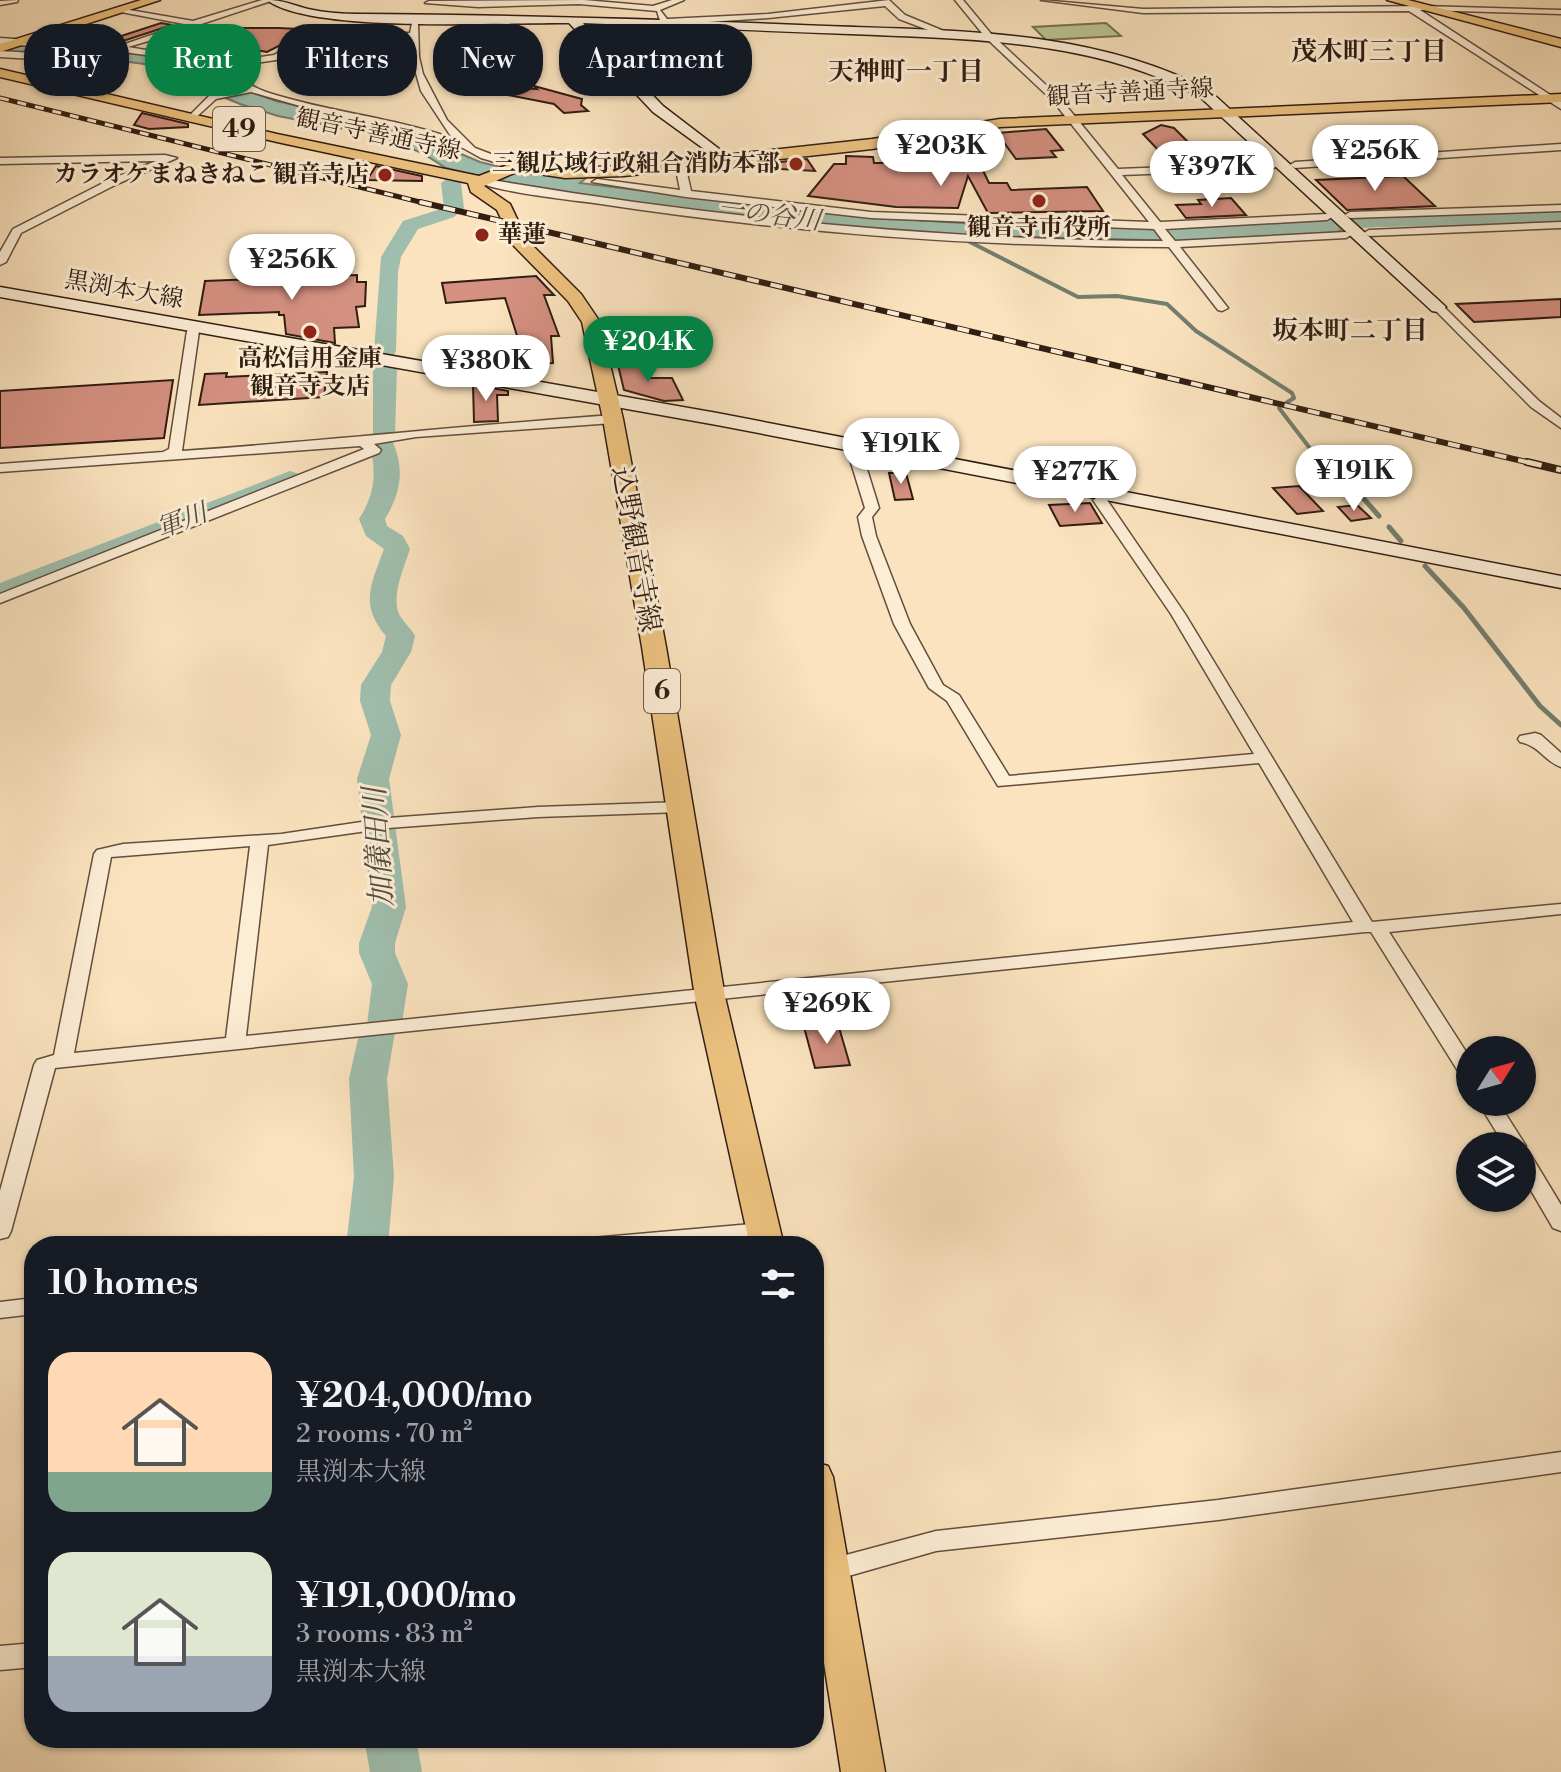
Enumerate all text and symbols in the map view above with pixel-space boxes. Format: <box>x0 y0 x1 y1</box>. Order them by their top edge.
chip: Buy <box>24 24 129 96</box>
chip: Rent <box>145 24 261 96</box>
chip: Filters <box>277 24 417 96</box>
chip: New <box>433 24 543 96</box>
chip: Apartment <box>559 24 752 96</box>
district label: 茂木町三丁目 <box>1291 36 1447 68</box>
district label: 天神町一丁目 <box>828 56 984 88</box>
street label: 観音寺善通寺線 <box>1045 74 1215 112</box>
street label: 観音寺善通寺線 <box>293 103 463 167</box>
road number: 49 <box>213 107 265 151</box>
pin: ¥203K <box>885 120 997 188</box>
pin: ¥256K <box>1319 125 1431 193</box>
text: ¥203K <box>895 130 987 162</box>
text: ¥256K <box>1330 135 1420 167</box>
pin: ¥397K <box>1156 141 1268 209</box>
place label: 三観広域行政組合消防本部 <box>492 149 780 179</box>
text: ¥397K <box>1168 151 1256 183</box>
marker: 三観広域行政組合消防本部 <box>787 155 805 173</box>
place label: カラオケまねきねこ 観音寺店 <box>54 160 369 190</box>
marker: カラオケまねきねこ 観音寺店 <box>376 166 394 184</box>
marker: 観音寺市役所 <box>1030 192 1048 210</box>
water label: 一の谷川 <box>715 193 826 238</box>
place label: 観音寺市役所 <box>967 213 1111 243</box>
place label: 華蓮 <box>498 220 546 250</box>
marker: 華蓮 <box>473 226 491 244</box>
pin: ¥256K <box>236 234 348 302</box>
text: ¥256K <box>247 244 337 276</box>
street label: 黒渕本大線 <box>62 265 186 315</box>
district label: 坂本町二丁目 <box>1272 315 1428 347</box>
pin: ¥204K <box>592 316 704 384</box>
marker: 高松信用金庫 観音寺支店 <box>301 323 319 341</box>
text: ¥204K <box>601 326 695 358</box>
pin: ¥380K <box>430 335 542 403</box>
place label: 高松信用金庫 観音寺支店 <box>238 344 382 402</box>
text: ¥380K <box>440 345 532 377</box>
pin: ¥191K <box>845 418 957 486</box>
text: ¥191K <box>861 428 942 460</box>
pin: ¥191K <box>1298 445 1410 513</box>
pin: ¥277K <box>1019 446 1131 514</box>
text: ¥191K <box>1314 455 1395 487</box>
text: ¥277K <box>1031 456 1119 488</box>
street label: 込野観音寺線 <box>604 463 668 635</box>
water label: 軍川 <box>152 496 215 545</box>
road number: 6 <box>644 669 680 713</box>
water label: 加儀田川 <box>356 783 402 908</box>
pin: ¥269K <box>771 978 883 1046</box>
text: ¥269K <box>782 988 872 1020</box>
north arrow <box>1456 1036 1536 1116</box>
map controls <box>1456 1036 1536 1212</box>
button: layers <box>1456 1132 1536 1212</box>
icon: filters <box>756 1262 800 1306</box>
text: 10 homes <box>48 1263 198 1305</box>
text: ¥204,000/mo <box>296 1376 533 1418</box>
icon: home <box>112 1384 208 1480</box>
text: 2 rooms · 70 m² <box>296 1418 472 1450</box>
text: 黒渕本大線 <box>296 1456 426 1488</box>
text: ¥191,000/mo <box>296 1576 517 1618</box>
icon: home <box>112 1584 208 1680</box>
text: 3 rooms · 83 m² <box>296 1618 473 1650</box>
text: 黒渕本大線 <box>296 1656 426 1688</box>

